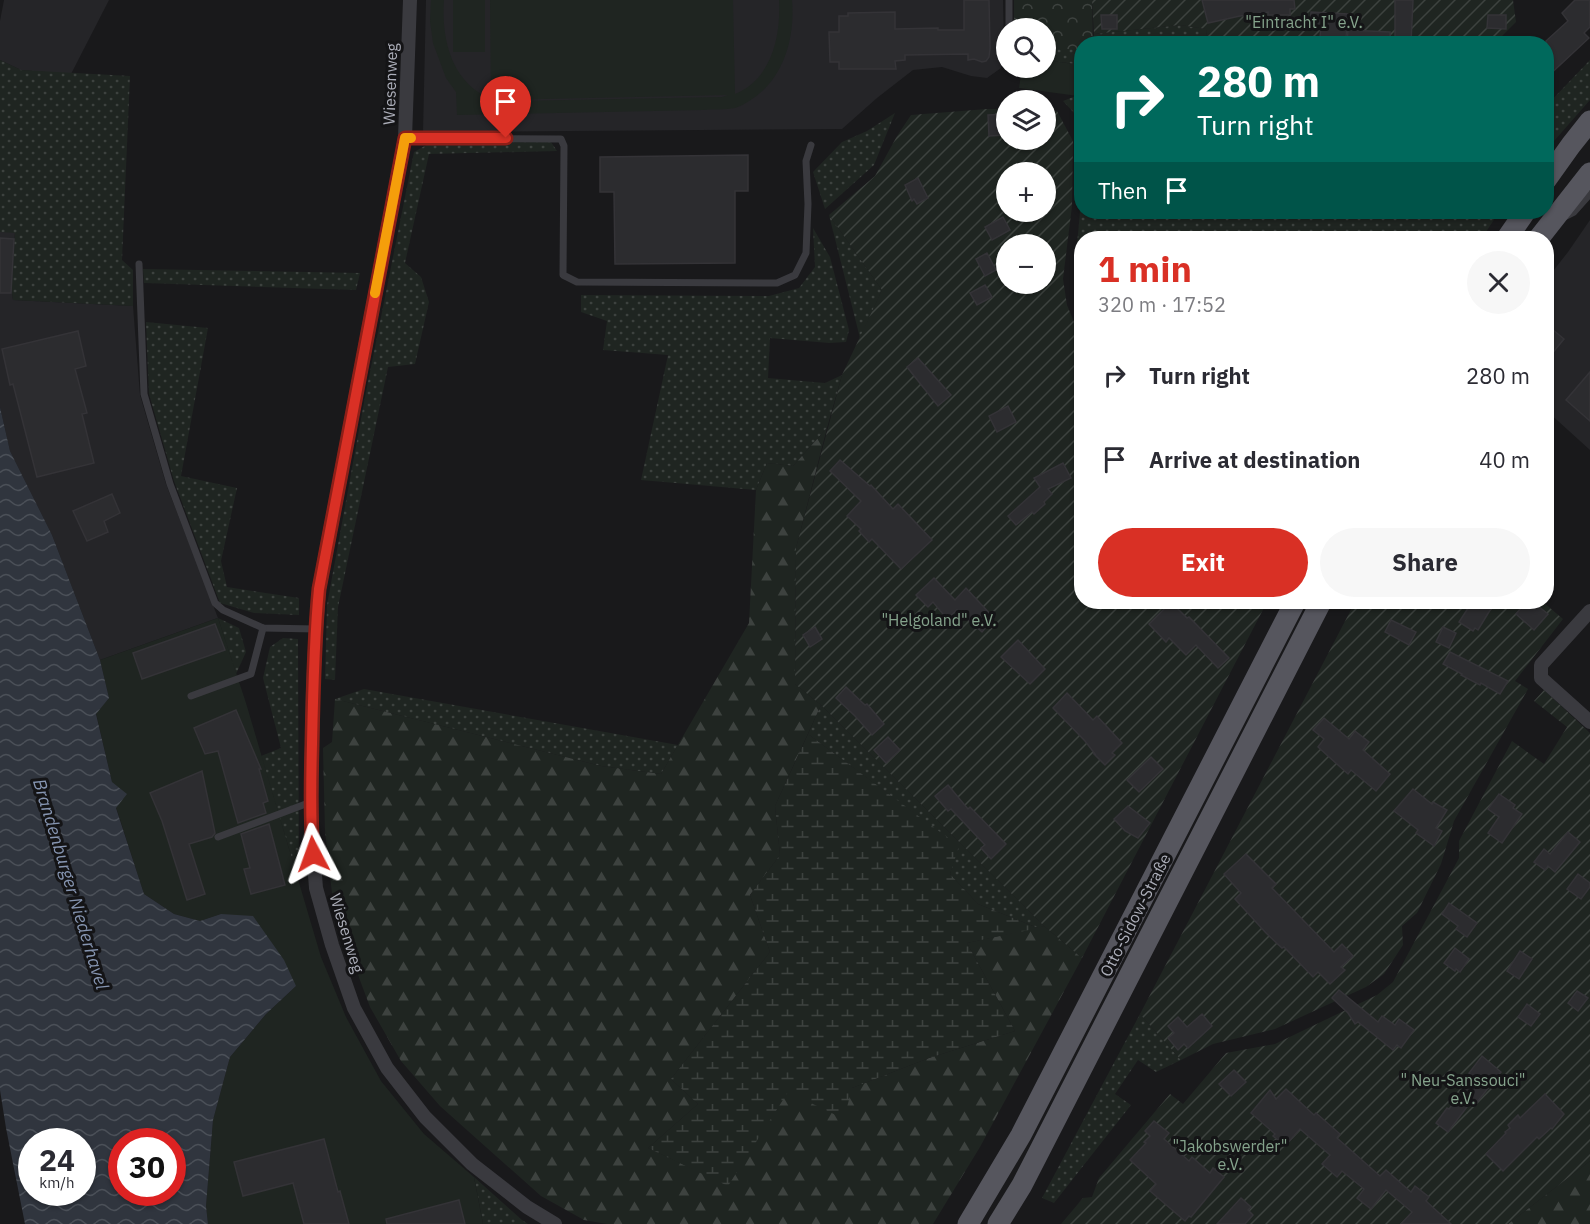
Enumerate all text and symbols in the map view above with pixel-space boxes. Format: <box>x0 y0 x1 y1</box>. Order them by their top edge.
park label: "Eintracht I" e.V. <box>1245 12 1363 32</box>
map controls <box>996 18 1056 294</box>
button: search <box>996 18 1056 78</box>
street label: Wiesenweg <box>379 42 401 125</box>
text: 280 m <box>1197 54 1320 109</box>
icon: right <box>1098 60 1176 138</box>
pin <box>480 76 531 138</box>
icon: arrive <box>489 85 522 118</box>
button: layers <box>996 90 1056 150</box>
text: Turn right <box>1197 107 1314 142</box>
button: + <box>996 162 1056 222</box>
icon: arrive <box>1160 174 1193 207</box>
text: Then <box>1098 176 1148 205</box>
button: − <box>996 234 1056 294</box>
text: 1 min <box>1098 245 1192 292</box>
button: close <box>1467 251 1530 314</box>
text: 320 m · 17:52 <box>1098 291 1226 318</box>
icon: right <box>1098 359 1131 392</box>
text: Turn right <box>1149 361 1250 390</box>
text: 280 m <box>1466 361 1530 390</box>
icon: arrive <box>1098 443 1131 476</box>
text: Arrive at destination <box>1149 445 1360 474</box>
text: 40 m <box>1479 445 1530 474</box>
button: Exit <box>1098 528 1308 597</box>
button: Share <box>1320 528 1530 597</box>
park label: "Helgoland" e.V. <box>881 610 997 630</box>
water label: Brandenburger Niederhavel <box>28 776 114 993</box>
position arrow <box>281 822 345 886</box>
street label: Otto-Sidow-Straße <box>1095 850 1175 980</box>
street label: Wiesenweg <box>325 891 369 976</box>
park label: " Neu-Sanssouci" e.V. <box>1401 1070 1525 1108</box>
speed limit sign: 30 <box>108 1128 186 1206</box>
park label: "Jakobswerder" e.V. <box>1173 1136 1287 1174</box>
text: 24 <box>39 1140 75 1179</box>
text: km/h <box>39 1173 75 1192</box>

